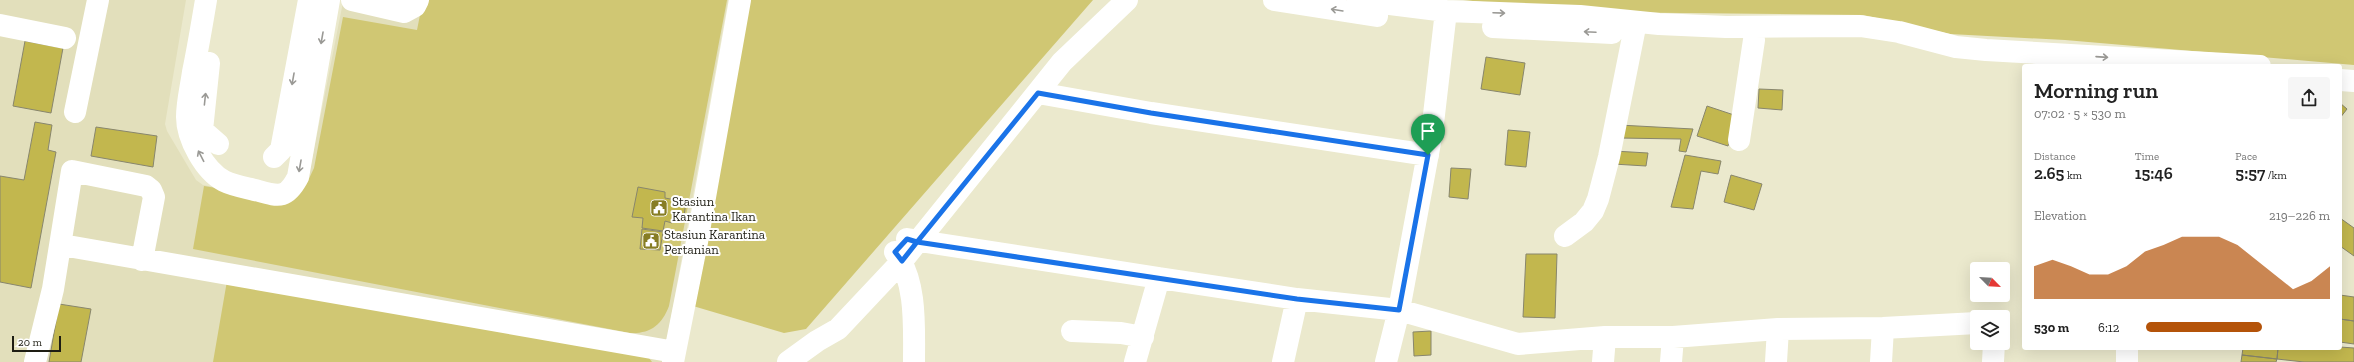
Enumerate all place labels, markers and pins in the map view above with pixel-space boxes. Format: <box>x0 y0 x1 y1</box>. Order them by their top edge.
pin <box>1411 114 1445 155</box>
place label: Stasiun Karantina Ikan <box>672 194 756 224</box>
public building icon: Stasiun Karantina Ikan <box>649 198 669 218</box>
place label: Stasiun Karantina Pertanian <box>664 227 766 257</box>
public building icon: Stasiun Karantina Pertanian <box>641 231 661 251</box>

